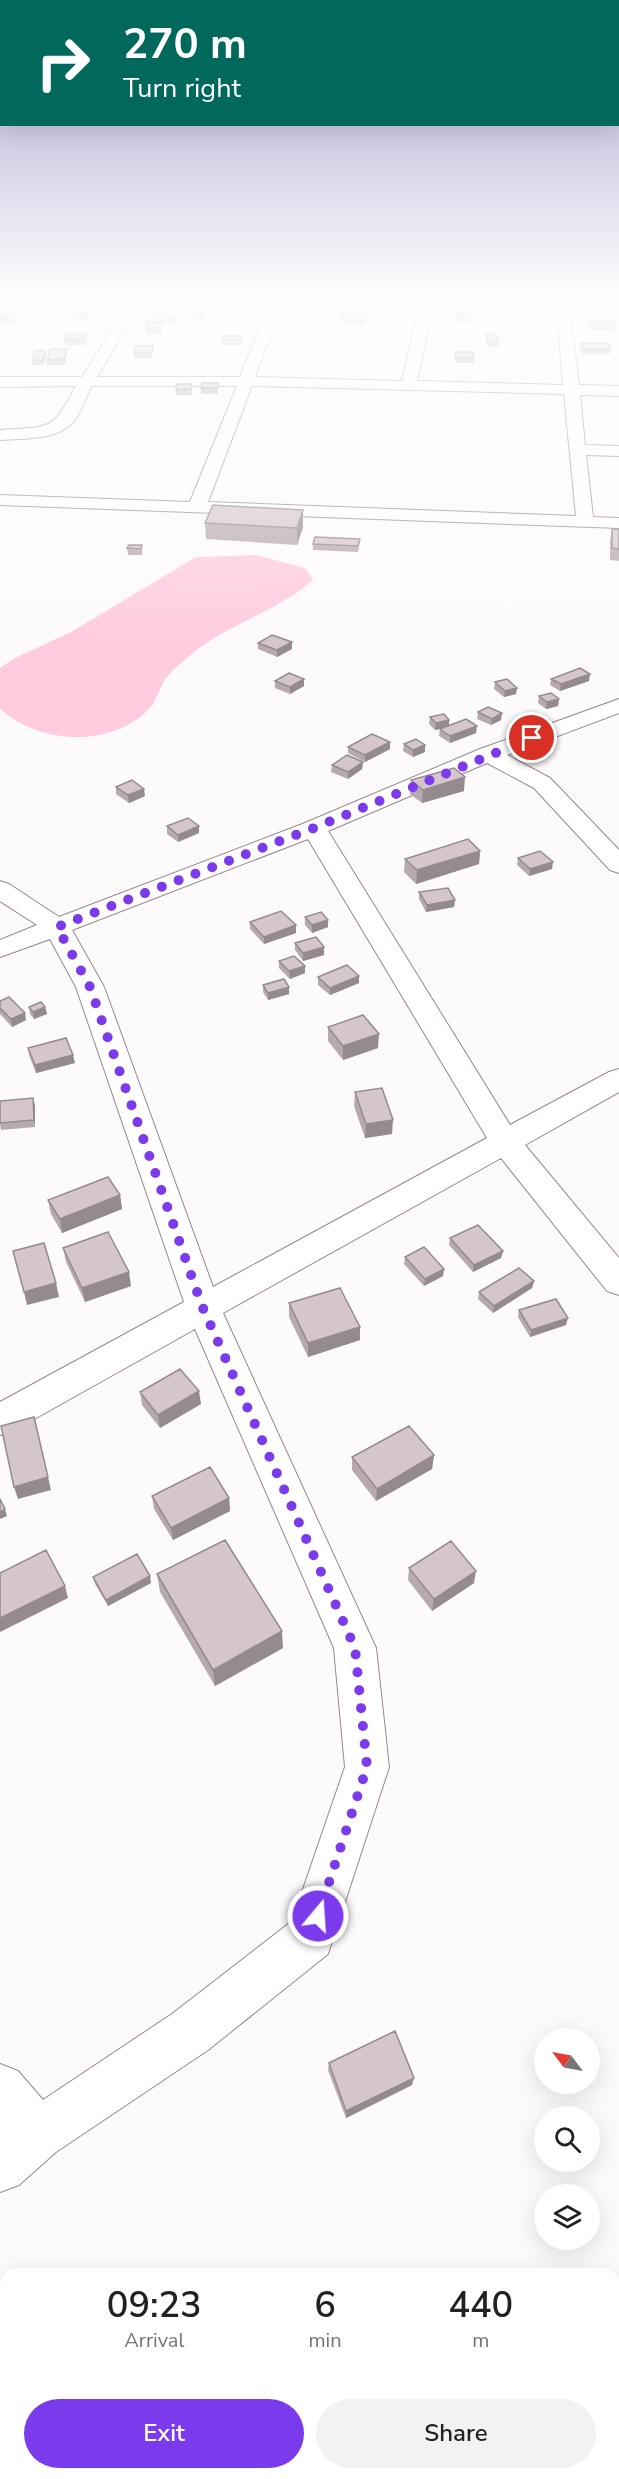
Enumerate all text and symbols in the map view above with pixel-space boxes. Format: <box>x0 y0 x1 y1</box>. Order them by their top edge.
text: 270 m <box>123 16 247 73</box>
icon: right <box>24 24 102 102</box>
text: Turn right <box>123 70 241 107</box>
pin <box>506 712 557 763</box>
icon: arrive <box>515 721 548 754</box>
position arrow <box>286 1884 350 1948</box>
north arrow <box>534 2028 600 2094</box>
map controls <box>534 2028 600 2250</box>
button: search <box>534 2106 600 2172</box>
button: layers <box>534 2184 600 2250</box>
text: 09:23 <box>107 2281 202 2330</box>
text: 6 <box>314 2281 336 2330</box>
text: 440 <box>448 2281 513 2330</box>
text: Arrival <box>124 2327 184 2354</box>
text: min <box>309 2327 342 2354</box>
text: m <box>472 2327 489 2354</box>
button: Exit <box>24 2399 304 2468</box>
button: Share <box>316 2399 596 2468</box>

